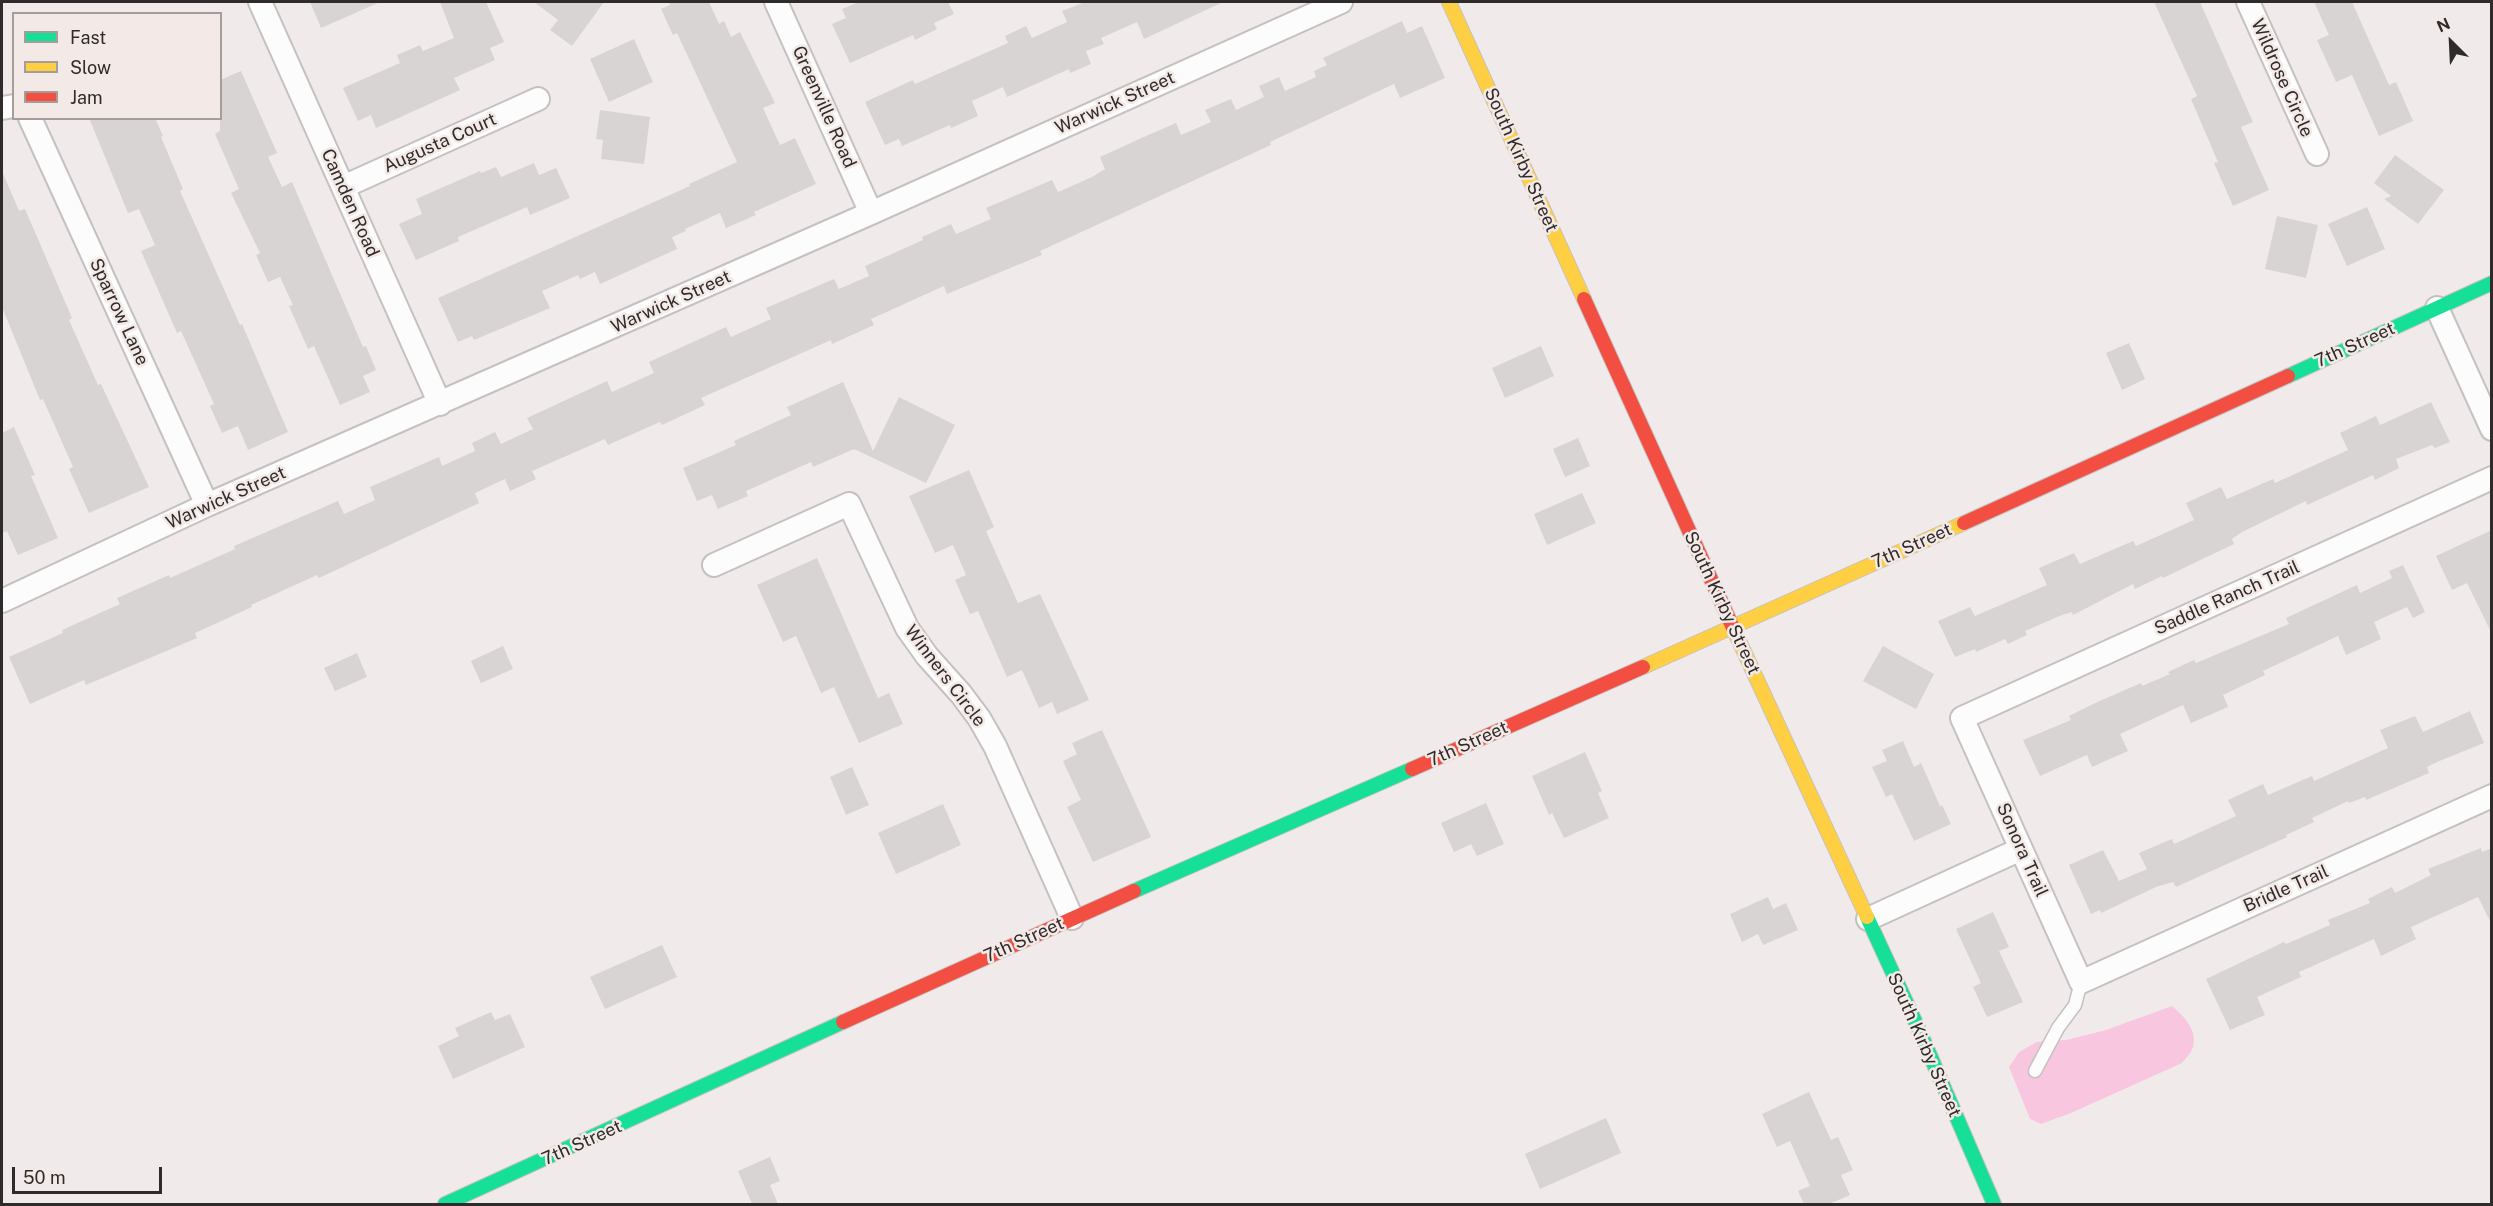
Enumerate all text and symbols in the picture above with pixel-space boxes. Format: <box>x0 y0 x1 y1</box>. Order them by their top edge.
legend <box>12 12 222 120</box>
north arrow <box>2421 12 2481 72</box>
text: N <box>2434 14 2453 36</box>
street label: Wildrose Circle <box>2246 16 2318 140</box>
text: Fast <box>70 27 106 48</box>
street label: Greenville Road <box>787 42 861 172</box>
text: Slow <box>70 57 111 78</box>
street label: Warwick Street <box>1052 67 1178 139</box>
street label: South Kirby Street <box>1480 85 1562 235</box>
text: Jam <box>70 87 103 108</box>
street label: Augusta Court <box>380 108 500 178</box>
street label: Camden Road <box>317 146 383 260</box>
street label: Sparrow Lane <box>85 255 153 369</box>
street label: Warwick Street <box>608 266 734 338</box>
street label: 7th Street <box>2312 318 2398 372</box>
street label: Warwick Street <box>163 462 289 534</box>
street label: 7th Street <box>1869 519 1955 573</box>
street label: South Kirby Street <box>1679 528 1765 678</box>
street label: Saddle Ranch Trail <box>2151 556 2303 640</box>
street label: Winners Circle <box>900 621 990 731</box>
street label: 7th Street <box>1425 717 1511 771</box>
street label: Sonora Trail <box>1992 800 2052 900</box>
street label: Bridle Trail <box>2240 861 2332 917</box>
street label: 7th Street <box>981 913 1067 967</box>
street label: South Kirby Street <box>1883 970 1965 1120</box>
street label: 7th Street <box>539 1116 625 1170</box>
scale bar <box>15 1155 165 1193</box>
text: 50 m <box>23 1167 66 1188</box>

